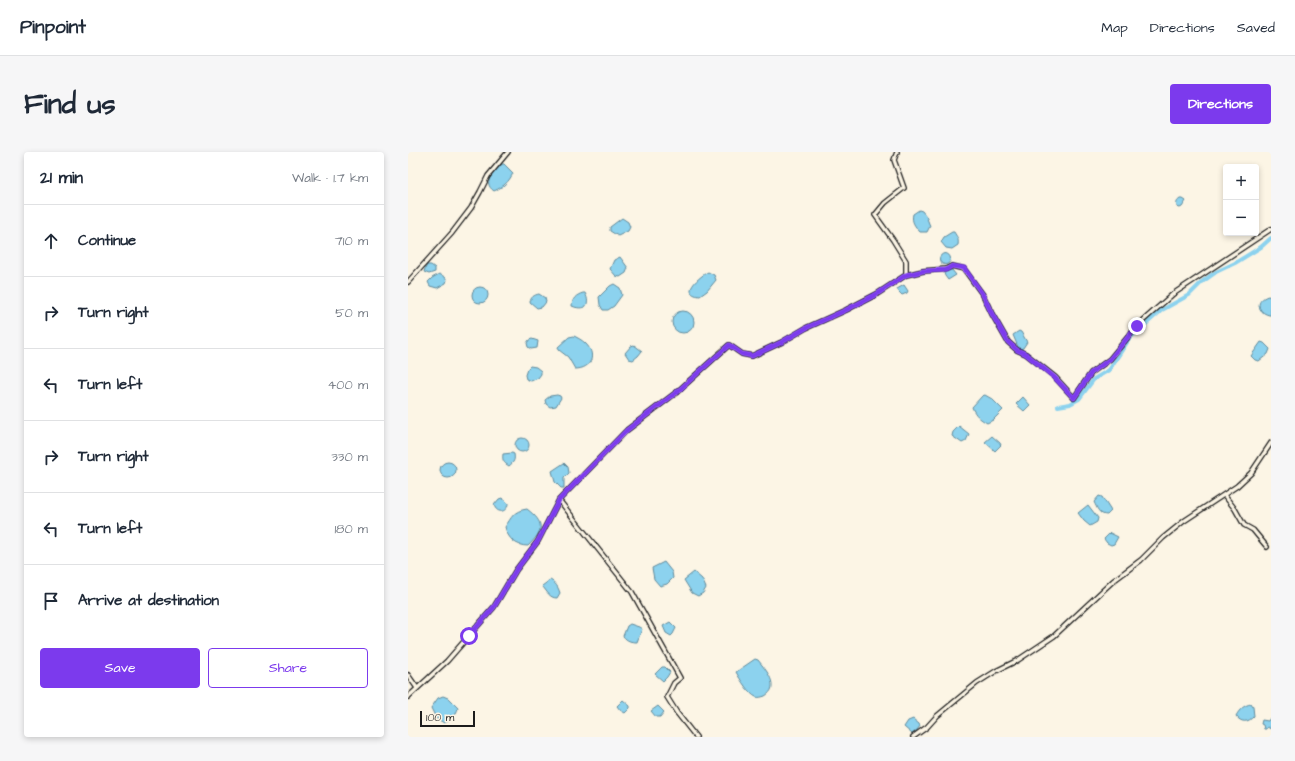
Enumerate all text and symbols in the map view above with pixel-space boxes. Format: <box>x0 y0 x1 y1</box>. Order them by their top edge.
text: Pinpoint <box>20 14 86 41</box>
text: Map <box>1101 18 1128 38</box>
text: Directions <box>1150 18 1215 38</box>
text: Saved <box>1237 18 1275 38</box>
button: Directions <box>1170 84 1271 124</box>
text: Find us <box>24 85 115 124</box>
map controls <box>1223 164 1259 236</box>
button: + <box>1223 164 1259 200</box>
text: 21 min <box>40 166 83 190</box>
text: Walk · 1.7 km <box>292 169 368 187</box>
button: − <box>1223 200 1259 236</box>
icon: ahead <box>40 230 62 252</box>
text: Continue <box>78 230 136 251</box>
text: 710 m <box>335 232 368 250</box>
icon: right <box>40 302 62 324</box>
text: Turn right <box>78 302 149 323</box>
text: 50 m <box>335 304 368 322</box>
route end <box>1128 317 1146 335</box>
icon: left <box>40 374 62 396</box>
text: Turn left <box>78 374 142 395</box>
text: 400 m <box>327 376 368 394</box>
icon: right <box>40 446 62 468</box>
text: Turn right <box>78 446 149 467</box>
text: 330 m <box>331 448 368 466</box>
icon: left <box>40 518 62 540</box>
text: Turn left <box>78 518 142 539</box>
text: 180 m <box>334 520 368 538</box>
icon: arrive <box>40 590 62 612</box>
text: Arrive at destination <box>78 590 219 611</box>
route start <box>460 627 478 645</box>
button: Save <box>40 648 200 688</box>
button: Share <box>208 648 368 688</box>
scale bar <box>420 709 475 728</box>
text: 100 m <box>426 710 454 725</box>

